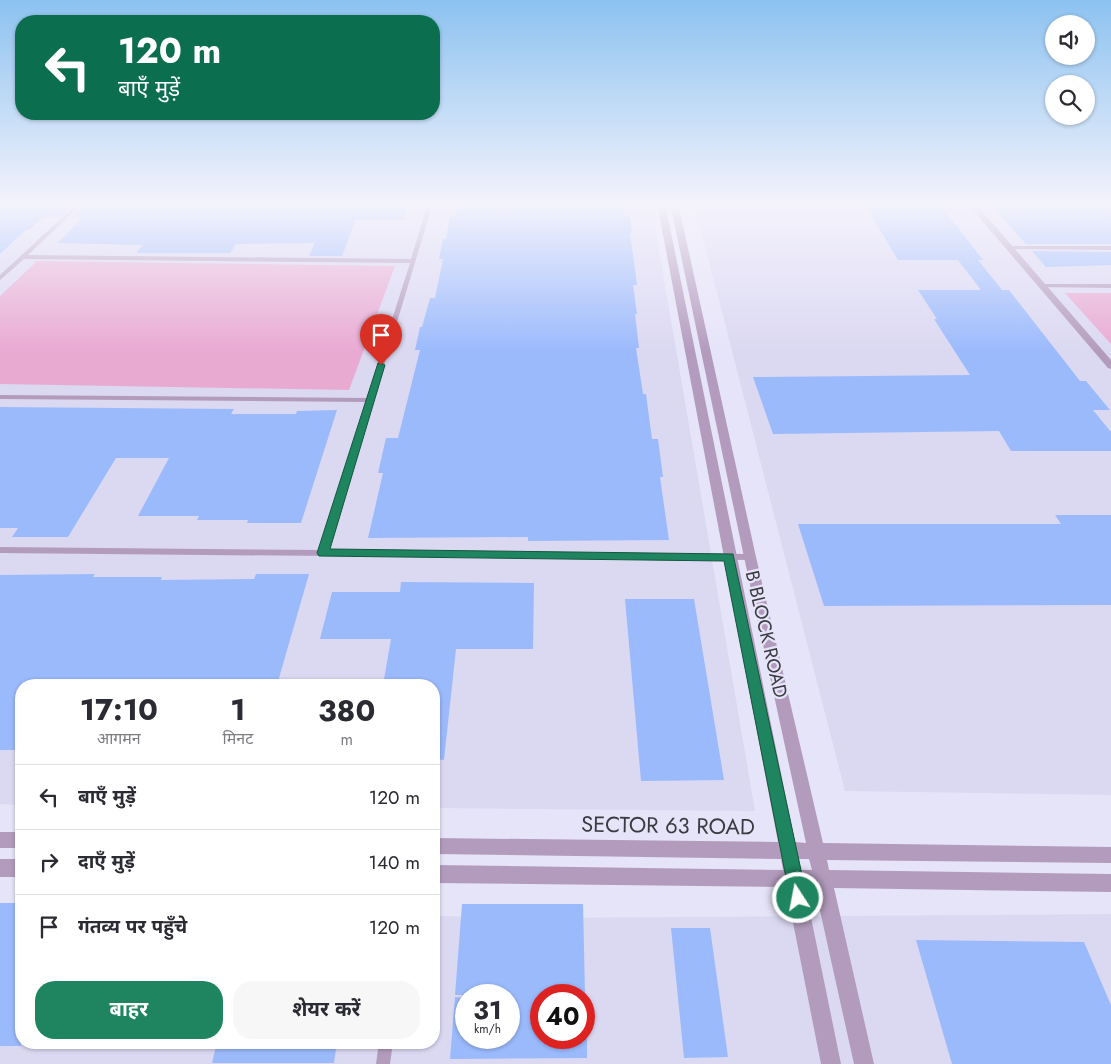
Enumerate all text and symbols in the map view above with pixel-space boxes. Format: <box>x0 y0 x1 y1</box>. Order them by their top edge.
map controls <box>1045 15 1095 125</box>
button: sound <box>1045 15 1095 65</box>
text: 120 m <box>118 26 221 76</box>
icon: left <box>35 35 100 100</box>
text: बाएँ मुड़ें <box>118 72 180 104</box>
button: search <box>1045 75 1095 125</box>
pin <box>360 314 402 365</box>
icon: arrive <box>367 321 395 349</box>
street label: B BLOCK ROAD <box>739 568 794 701</box>
text: 17:10 <box>80 688 158 731</box>
text: 1 <box>230 688 246 731</box>
text: 380 <box>318 689 375 732</box>
text: आगमन <box>97 727 141 750</box>
text: मिनट <box>223 727 253 750</box>
text: m <box>340 728 353 751</box>
icon: left <box>35 783 63 811</box>
text: बाएँ मुड़ें <box>78 783 136 810</box>
text: 120 m <box>369 784 420 811</box>
street label: SECTOR 63 ROAD <box>581 807 755 843</box>
icon: right <box>35 848 63 876</box>
text: दाएँ मुड़ें <box>78 848 135 875</box>
text: 140 m <box>368 849 420 876</box>
position arrow <box>771 871 823 923</box>
icon: arrive <box>35 913 63 941</box>
text: गंतव्य पर पहुँचे <box>78 913 187 940</box>
text: 120 m <box>369 914 420 941</box>
button: बाहर <box>35 981 223 1039</box>
button: शेयर करें <box>233 981 420 1039</box>
speed limit sign: 40 <box>530 984 595 1049</box>
text: 31 <box>473 992 502 1028</box>
text: km/h <box>474 1020 501 1038</box>

